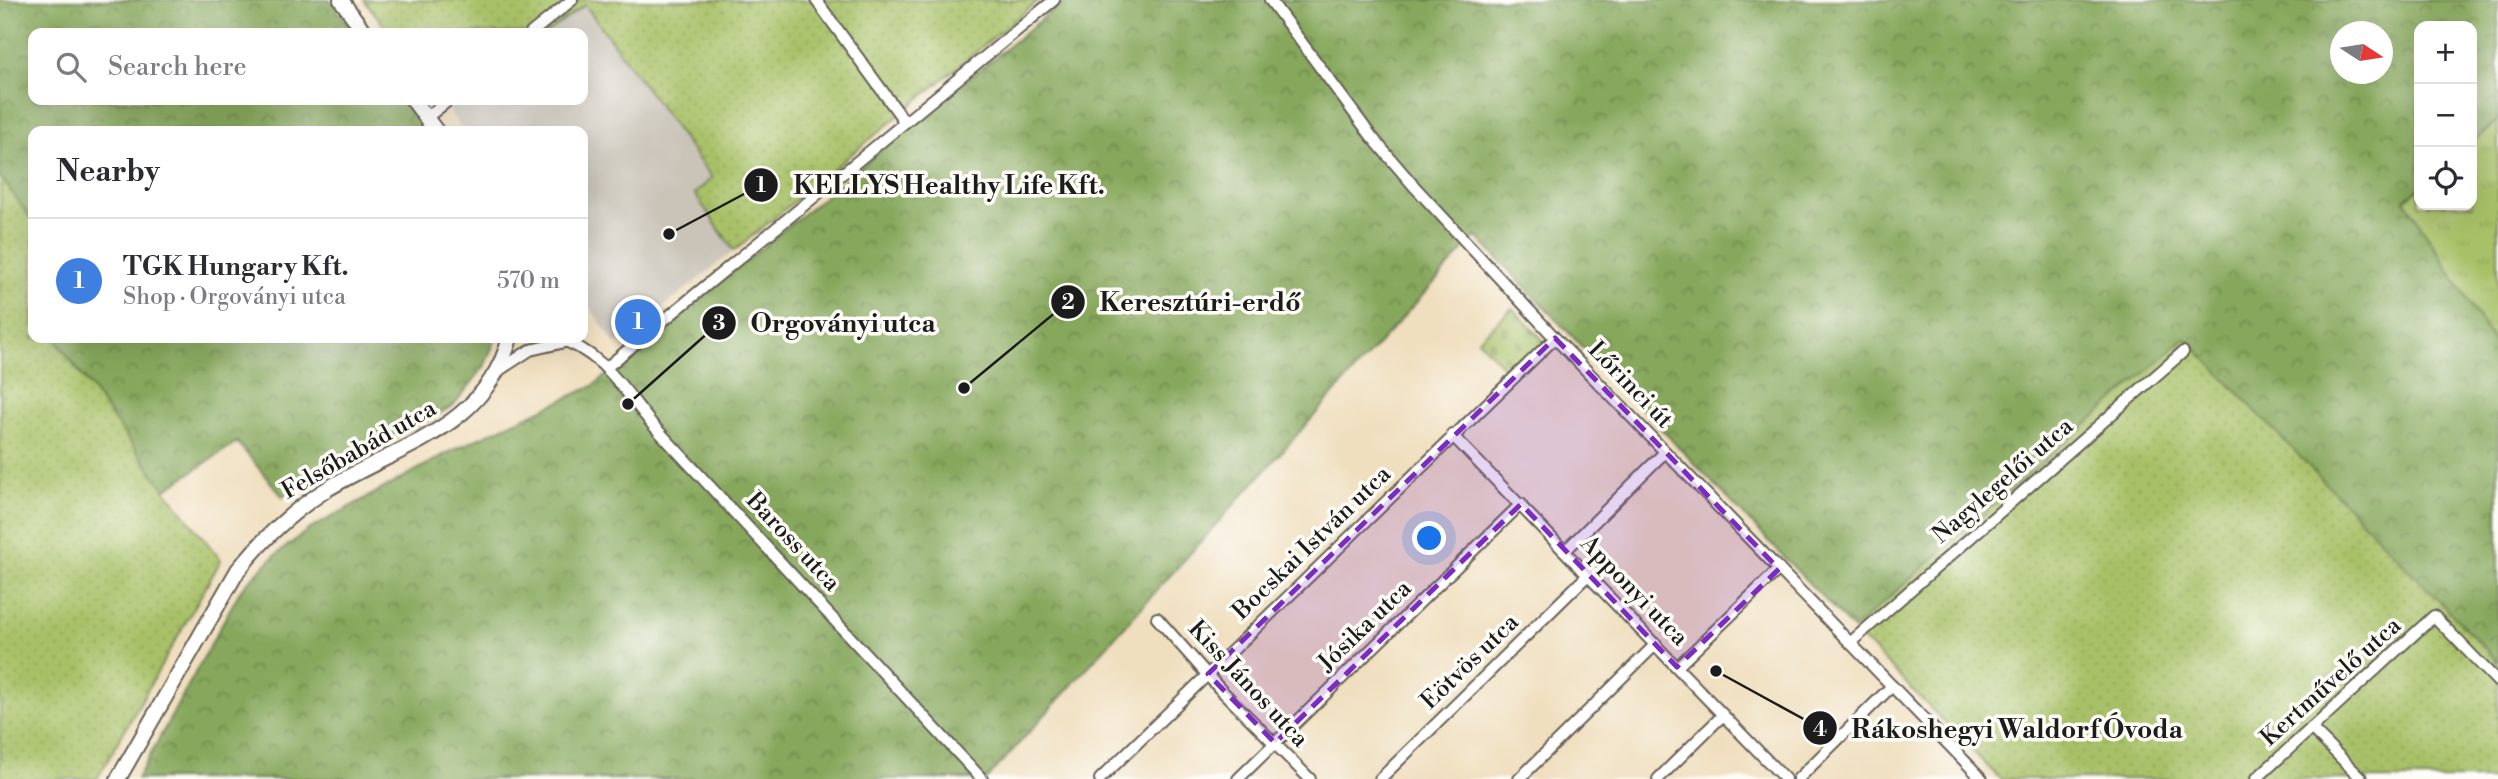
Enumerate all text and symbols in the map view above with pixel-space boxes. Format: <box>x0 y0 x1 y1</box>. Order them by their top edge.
north arrow <box>2330 21 2393 84</box>
map controls <box>2414 21 2477 210</box>
button: + <box>2414 21 2477 84</box>
search box <box>28 28 588 105</box>
icon: search <box>52 48 90 86</box>
text: Search here <box>108 51 247 83</box>
button: − <box>2414 84 2477 147</box>
button: locate <box>2414 147 2477 210</box>
text: Nearby <box>56 153 160 191</box>
callout: KELLYS Healthy Life Kft. <box>744 161 1118 208</box>
text: KELLYS Healthy Life Kft. <box>793 170 1105 202</box>
text: 1 <box>756 173 766 199</box>
text: TGK Hungary Kft. <box>123 251 349 283</box>
text: 1 <box>73 267 85 295</box>
text: 570 m <box>497 267 560 295</box>
callout: Keresztúri-erdő <box>1050 278 1314 325</box>
text: Shop · Orgoványi utca <box>123 283 346 311</box>
text: Keresztúri-erdő <box>1099 287 1301 319</box>
text: 2 <box>1061 290 1075 316</box>
pin: 1 <box>615 296 661 348</box>
callout: Orgoványi utca <box>701 300 949 347</box>
text: Orgoványi utca <box>750 308 937 340</box>
text: 3 <box>713 311 725 337</box>
street label: Lőrinci út <box>1581 335 1679 435</box>
street label: Felsőbabád utca <box>276 393 442 506</box>
street label: Nagylegelői utca <box>1926 411 2080 550</box>
street label: Bocskai István utca <box>1226 459 1398 627</box>
street label: Baross utca <box>739 485 847 598</box>
your location <box>1412 521 1446 555</box>
street label: Apponyi utca <box>1573 529 1695 653</box>
street label: Jósika utca <box>1311 573 1419 679</box>
street label: Eötvös utca <box>1415 607 1526 716</box>
street label: Kertművelő utca <box>2254 610 2408 753</box>
street label: Kiss János utca <box>1181 614 1315 754</box>
callout: Rákoshegyi Waldorf Óvoda <box>1802 705 2197 752</box>
text: Rákoshegyi Waldorf Óvoda <box>1851 712 2184 746</box>
text: 4 <box>1813 717 1827 743</box>

